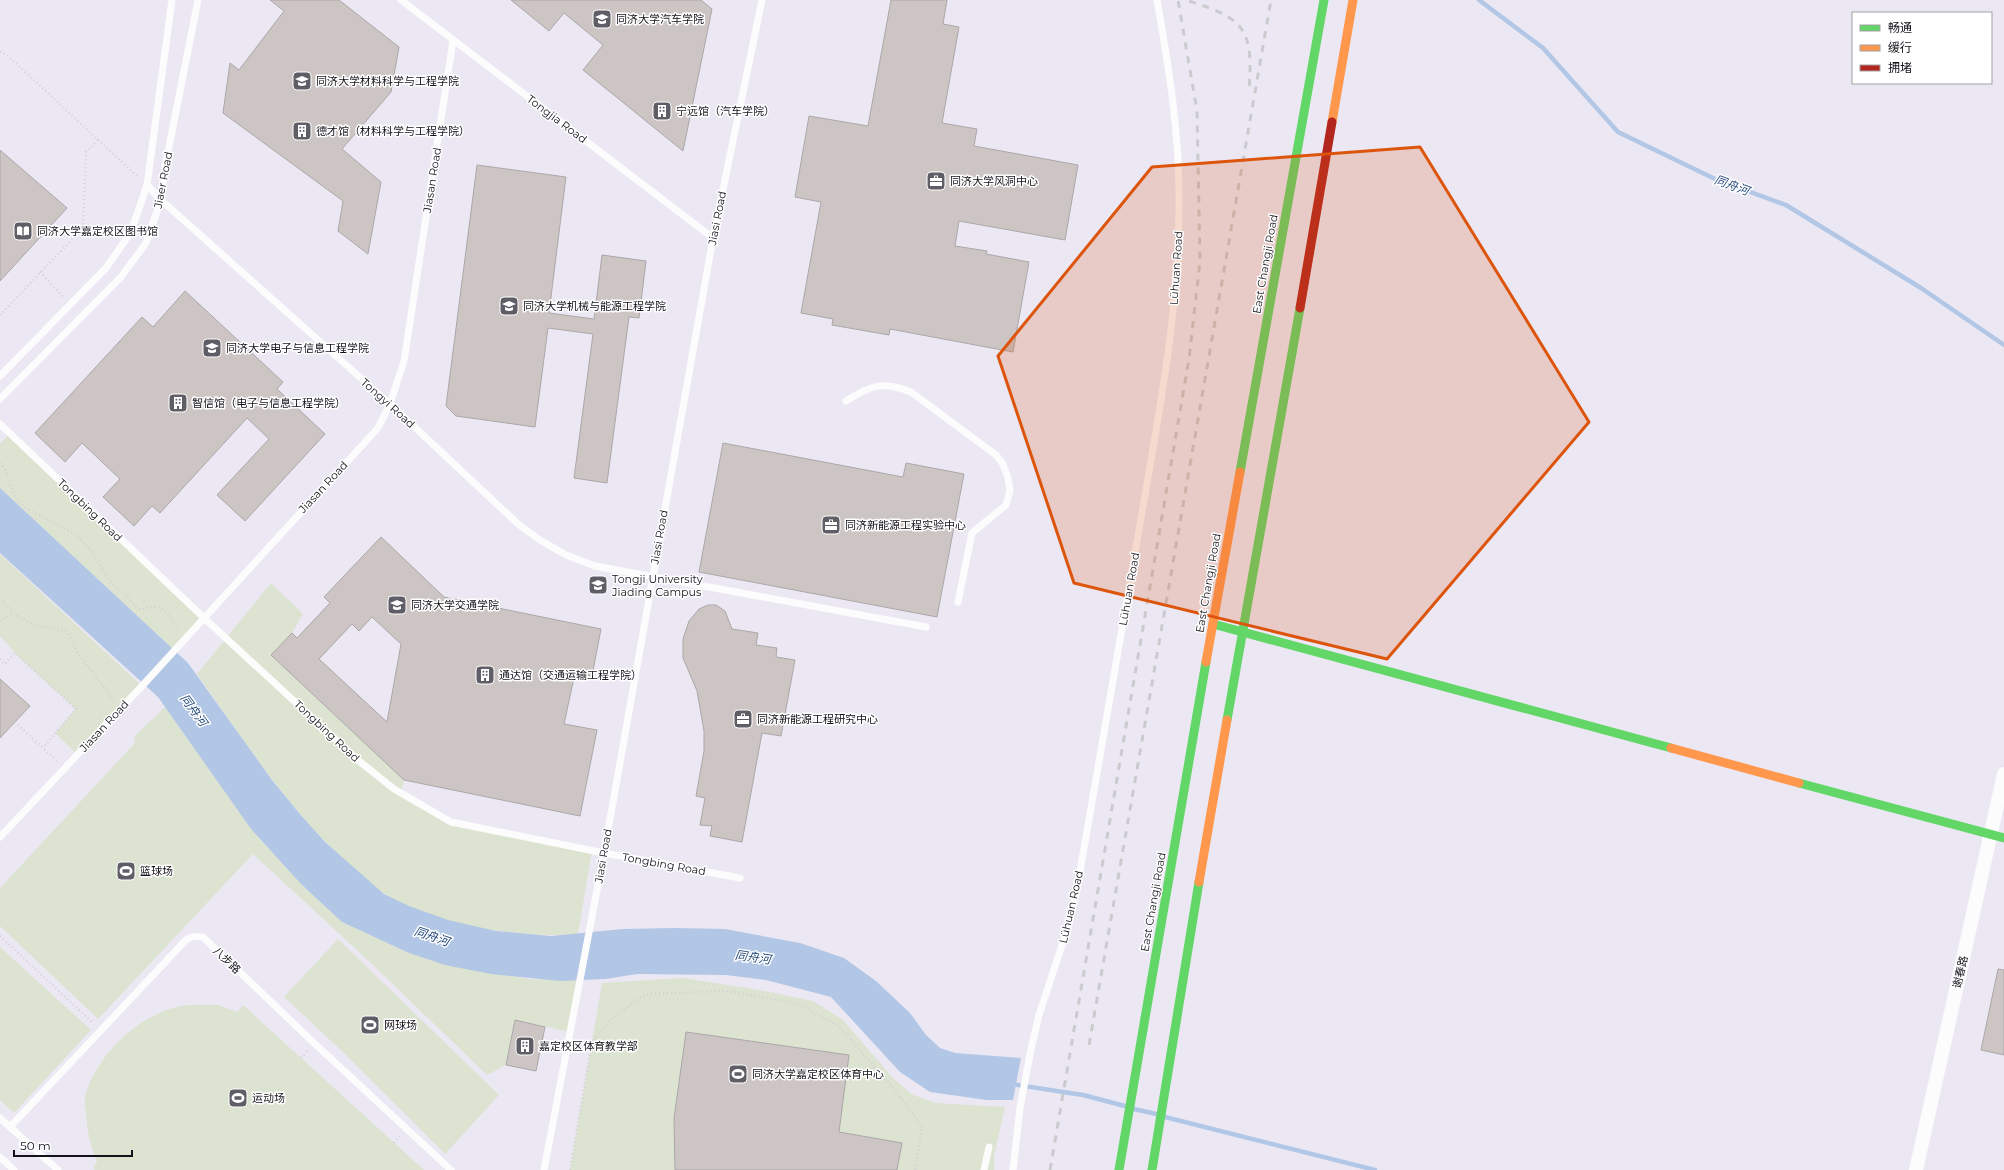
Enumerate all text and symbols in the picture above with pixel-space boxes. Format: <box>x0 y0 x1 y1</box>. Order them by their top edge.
school or university icon: 同济大学汽车学院 <box>591 8 613 30</box>
place label: 同济大学汽车学院 <box>616 12 704 26</box>
legend <box>1852 12 1992 84</box>
text: 畅通 <box>1888 20 1912 35</box>
text: 缓行 <box>1888 40 1912 55</box>
text: 拥堵 <box>1888 60 1912 75</box>
school or university icon: 同济大学材料科学与工程学院 <box>291 70 313 92</box>
place label: 同济大学材料科学与工程学院 <box>316 74 459 88</box>
street label: Tongjia Road <box>524 92 590 146</box>
building icon: 宁远馆（汽车学院） <box>651 100 673 122</box>
place label: 宁远馆（汽车学院） <box>676 104 775 118</box>
building icon: 德才馆（材料科学与工程学院） <box>291 120 313 142</box>
place label: 德才馆（材料科学与工程学院） <box>316 124 470 138</box>
street label: Jiasan Road <box>420 146 444 215</box>
street label: Jiaer Road <box>150 150 175 211</box>
office icon: 同济大学风洞中心 <box>925 170 947 192</box>
water label: 同舟河 <box>1713 172 1753 199</box>
place label: 同济大学风洞中心 <box>950 174 1038 188</box>
street label: Jiasi Road <box>705 190 729 247</box>
street label: East Changji Road <box>1249 213 1281 315</box>
library icon: 同济大学嘉定校区图书馆 <box>12 220 34 242</box>
place label: 同济大学嘉定校区图书馆 <box>37 224 158 238</box>
street label: Lühuan Road <box>1166 231 1186 305</box>
school or university icon: 同济大学机械与能源工程学院 <box>498 295 520 317</box>
place label: 同济大学机械与能源工程学院 <box>523 299 666 313</box>
school or university icon: 同济大学电子与信息工程学院 <box>201 337 223 359</box>
place label: 同济大学电子与信息工程学院 <box>226 341 369 355</box>
street label: Tongyi Road <box>358 375 418 431</box>
building icon: 智信馆（电子与信息工程学院） <box>167 392 189 414</box>
place label: 智信馆（电子与信息工程学院） <box>192 396 346 410</box>
street label: Jiasan Road <box>295 458 351 517</box>
street label: Tongbing Road <box>55 476 125 544</box>
street label: Jiasi Road <box>647 509 671 566</box>
office icon: 同济新能源工程实验中心 <box>820 514 842 536</box>
place label: 同济新能源工程实验中心 <box>845 518 966 532</box>
street label: East Changji Road <box>1192 532 1224 634</box>
street label: Lühuan Road <box>1116 551 1142 627</box>
place label: Tongji University Jiading Campus <box>611 572 703 599</box>
school or university icon: Tongji University Jiading Campus <box>587 574 609 596</box>
school or university icon: 同济大学交通学院 <box>386 594 408 616</box>
place label: 同济大学交通学院 <box>411 598 499 612</box>
building icon: 通达馆（交通运输工程学院） <box>474 664 496 686</box>
place label: 通达馆（交通运输工程学院） <box>499 668 642 682</box>
water label: 同舟河 <box>177 691 212 731</box>
street label: Jiasan Road <box>76 697 132 756</box>
street label: Tongbing Road <box>291 697 363 765</box>
office icon: 同济新能源工程研究中心 <box>732 708 754 730</box>
place label: 同济新能源工程研究中心 <box>757 712 878 726</box>
street label: Jiasi Road <box>591 828 615 885</box>
street label: Tongbing Road <box>621 850 707 878</box>
street label: East Changji Road <box>1137 851 1169 953</box>
sports icon: 篮球场 <box>115 860 137 882</box>
place label: 篮球场 <box>140 864 173 878</box>
street label: Lühuan Road <box>1056 869 1086 945</box>
water label: 同舟河 <box>413 923 453 950</box>
street label: 八步路 <box>210 944 244 976</box>
water label: 同舟河 <box>734 947 774 967</box>
street label: 谢春路 <box>1949 954 1971 990</box>
sports icon: 网球场 <box>359 1014 381 1036</box>
place label: 网球场 <box>384 1018 417 1032</box>
building icon: 嘉定校区体育教学部 <box>514 1035 536 1057</box>
place label: 嘉定校区体育教学部 <box>539 1039 638 1053</box>
sports icon: 同济大学嘉定校区体育中心 <box>727 1063 749 1085</box>
place label: 同济大学嘉定校区体育中心 <box>752 1067 884 1081</box>
sports icon: 运动场 <box>227 1087 249 1109</box>
place label: 运动场 <box>252 1091 285 1105</box>
scale bar <box>14 1132 132 1158</box>
text: 50 m <box>20 1138 51 1153</box>

